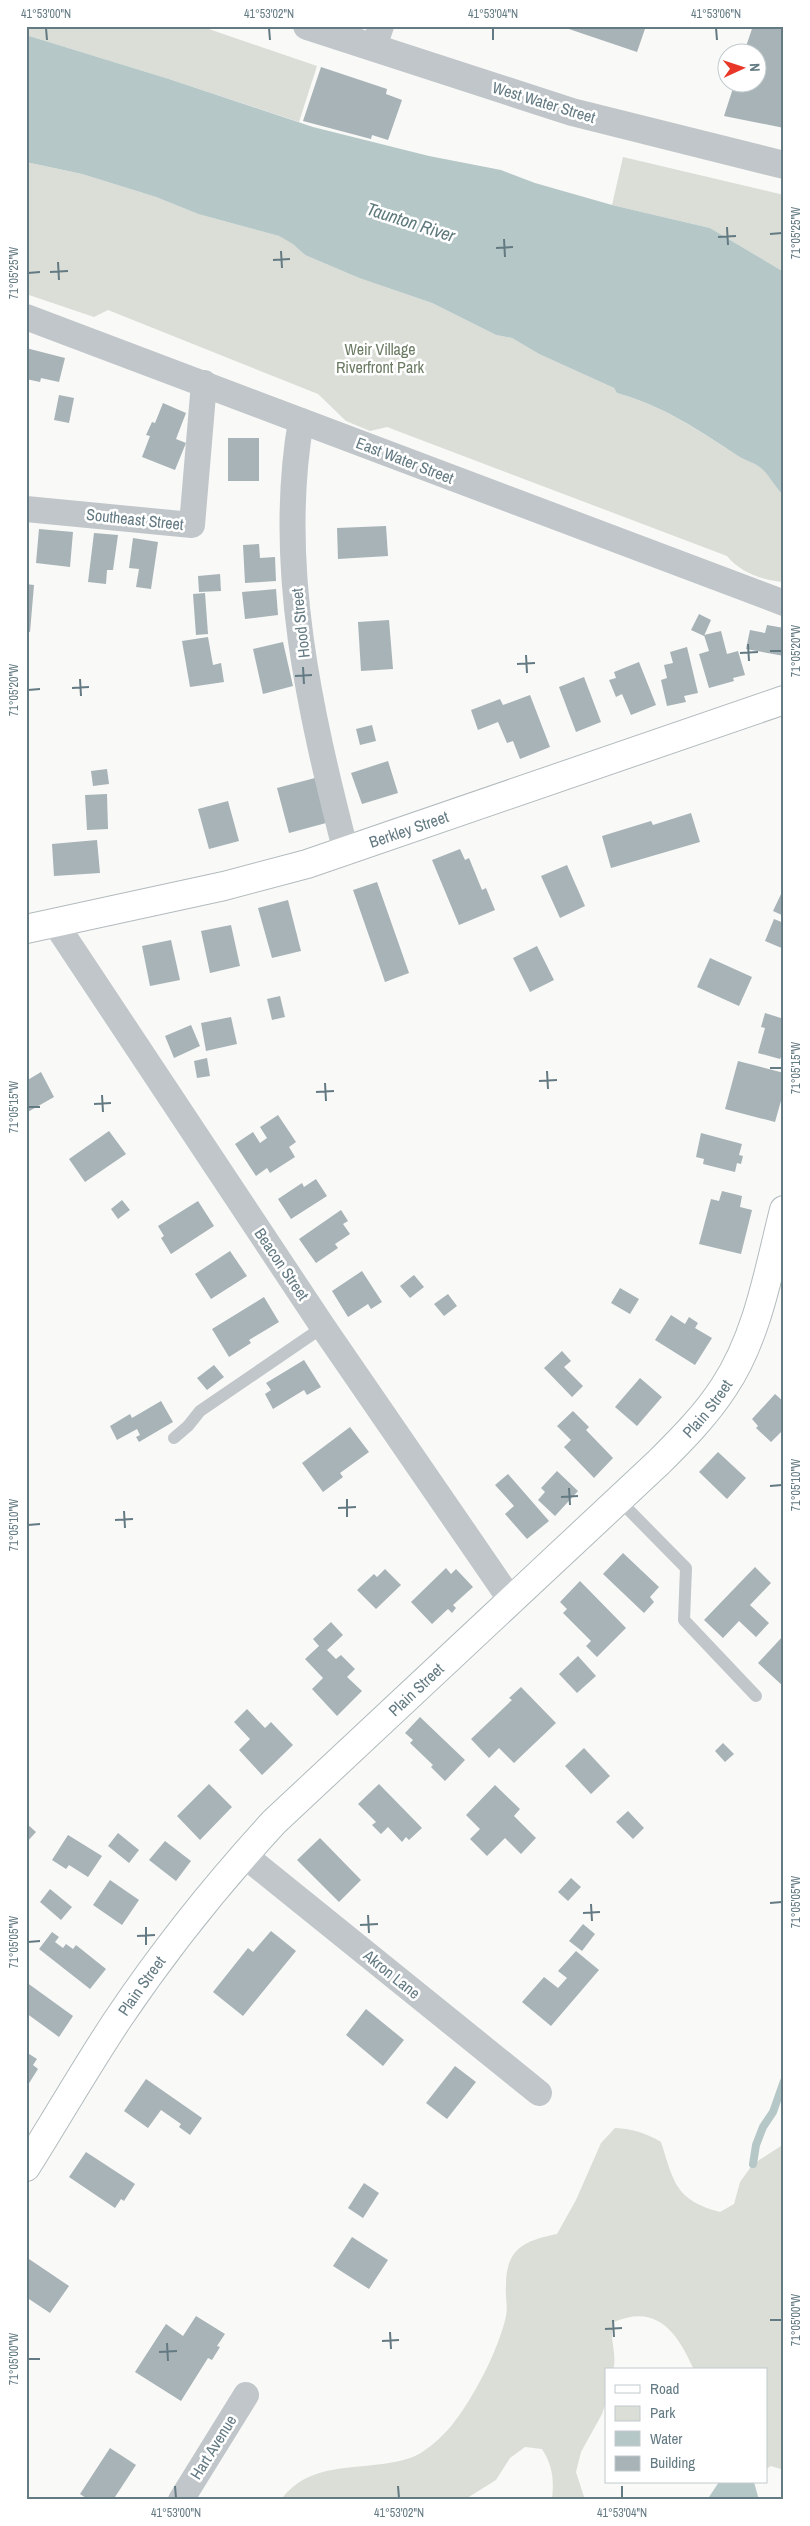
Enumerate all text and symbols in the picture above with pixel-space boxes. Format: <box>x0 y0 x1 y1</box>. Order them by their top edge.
text: 41°53'00"N <box>21 6 71 22</box>
text: 41°53'02"N <box>244 6 294 22</box>
text: 41°53'04"N <box>468 6 518 22</box>
text: 41°53'06"N <box>691 6 741 22</box>
north arrow <box>718 42 768 92</box>
text: N <box>746 63 764 72</box>
street label: West Water Street <box>490 76 598 128</box>
water label: Taunton River <box>364 196 459 248</box>
text: 71°05'25"W <box>788 206 804 259</box>
text: 71°05'25"W <box>6 246 22 299</box>
park label: Weir Village Riverfront Park <box>336 338 425 378</box>
street label: East Water Street <box>353 431 457 489</box>
street label: Southeast Street <box>85 503 185 535</box>
street label: Hood Street <box>285 587 315 659</box>
text: 71°05'20"W <box>788 624 804 677</box>
text: 71°05'20"W <box>6 663 22 716</box>
street label: Berkley Street <box>366 805 452 853</box>
text: 71°05'15"W <box>788 1041 804 1094</box>
text: 71°05'15"W <box>6 1080 22 1133</box>
street label: Beacon Street <box>250 1223 315 1305</box>
street label: Plain Street <box>677 1375 737 1443</box>
text: 71°05'10"W <box>788 1458 804 1511</box>
text: 71°05'10"W <box>6 1498 22 1551</box>
street label: Plain Street <box>383 1658 449 1721</box>
text: 71°05'05"W <box>788 1875 804 1928</box>
text: 71°05'05"W <box>6 1915 22 1968</box>
street label: Akron Lane <box>358 1944 425 2004</box>
street label: Plain Street <box>113 1951 170 2020</box>
text: 71°05'00"W <box>788 2293 804 2346</box>
text: 71°05'00"W <box>6 2332 22 2385</box>
legend <box>605 2368 768 2484</box>
text: Road <box>650 2378 679 2399</box>
text: Park <box>650 2402 676 2423</box>
street label: Hart Avenue <box>185 2411 241 2483</box>
text: Water <box>650 2428 682 2449</box>
text: Building <box>650 2452 695 2473</box>
text: 41°53'00"N <box>151 2505 201 2521</box>
text: 41°53'02"N <box>374 2505 424 2521</box>
text: 41°53'04"N <box>597 2505 647 2521</box>

